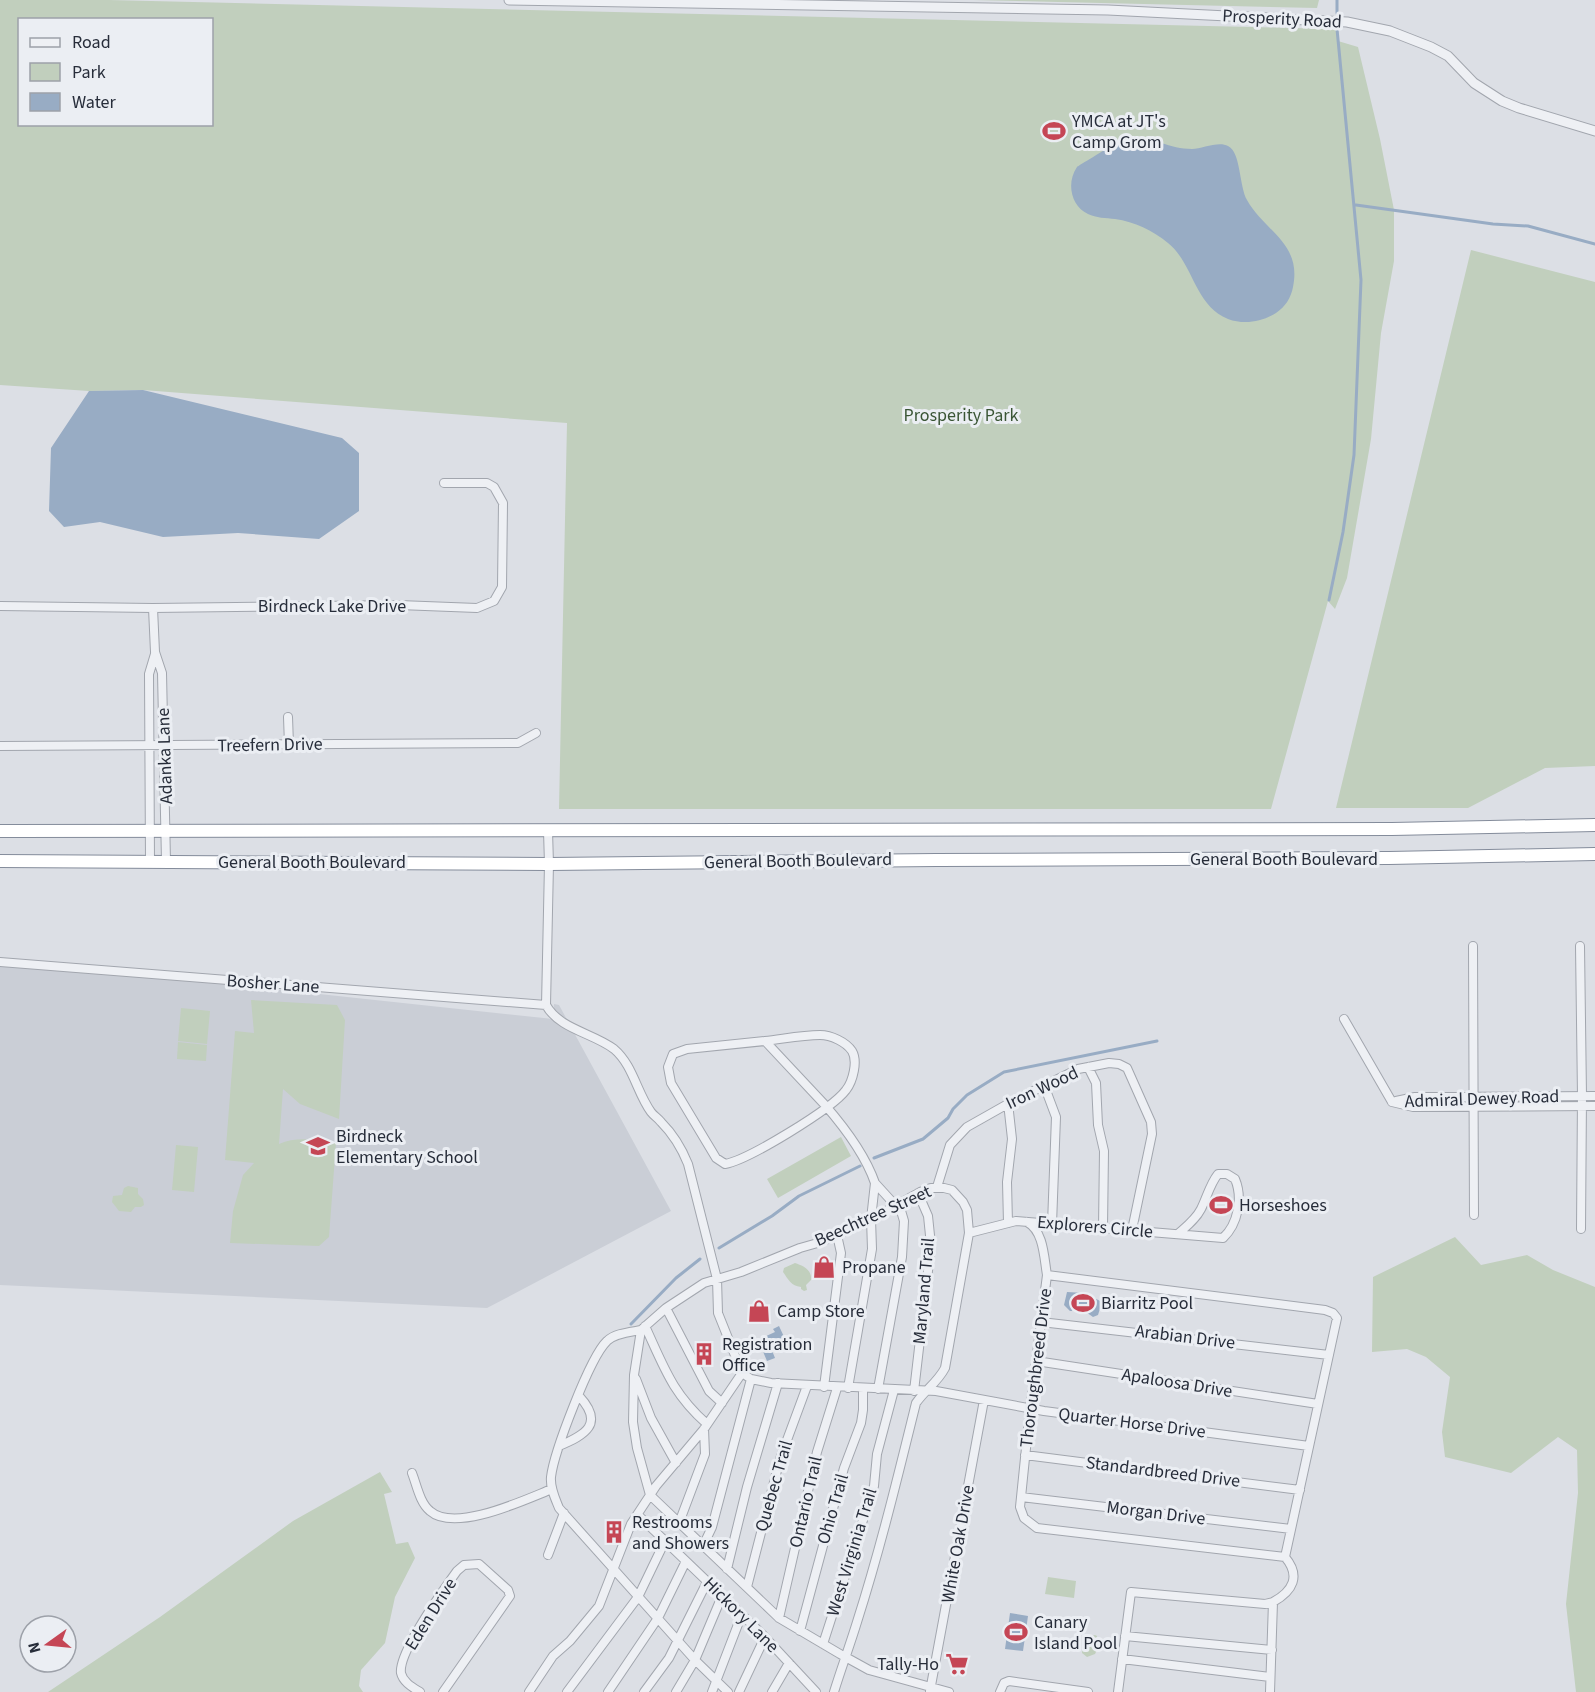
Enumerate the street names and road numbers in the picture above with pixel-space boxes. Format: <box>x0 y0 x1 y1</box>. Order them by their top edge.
street label: Prosperity Road <box>1222 3 1342 35</box>
street label: Birdneck Lake Drive <box>258 594 406 619</box>
street label: Adanka Lane <box>151 707 179 805</box>
street label: Treefern Drive <box>217 732 323 758</box>
street label: General Booth Boulevard <box>704 847 892 875</box>
street label: General Booth Boulevard <box>1190 847 1378 872</box>
street label: General Booth Boulevard <box>218 850 406 875</box>
street label: Bosher Lane <box>226 968 320 1000</box>
street label: Iron Wood <box>1002 1060 1082 1116</box>
street label: Admiral Dewey Road <box>1404 1084 1560 1114</box>
street label: Beechtree Street <box>811 1179 935 1253</box>
street label: Explorers Circle <box>1036 1209 1154 1245</box>
street label: Maryland Trail <box>907 1237 941 1345</box>
street label: Thoroughbreed Drive <box>1014 1287 1058 1449</box>
street label: Arabian Drive <box>1134 1318 1237 1356</box>
street label: Apaloosa Drive <box>1120 1362 1234 1404</box>
street label: Quarter Horse Drive <box>1057 1402 1207 1444</box>
street label: Quebec Trail <box>749 1437 799 1535</box>
street label: Standardbreed Drive <box>1084 1450 1242 1494</box>
street label: Ontario Trail <box>783 1454 829 1550</box>
street label: Ohio Trail <box>811 1471 855 1547</box>
street label: White Oak Drive <box>935 1483 981 1605</box>
street label: West Virginia Trail <box>821 1485 883 1619</box>
street label: Morgan Drive <box>1105 1495 1207 1531</box>
street label: Hickory Lane <box>698 1572 785 1659</box>
street label: Eden Drive <box>399 1573 463 1655</box>

